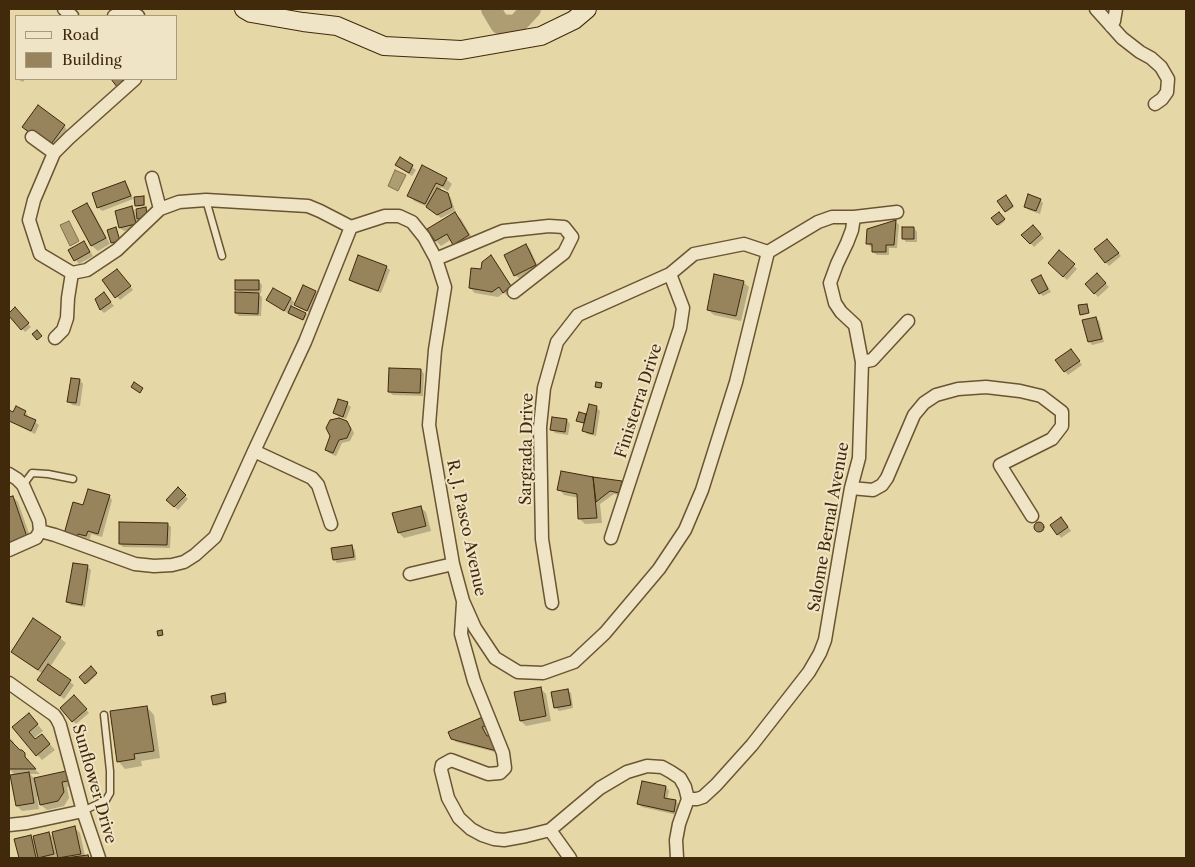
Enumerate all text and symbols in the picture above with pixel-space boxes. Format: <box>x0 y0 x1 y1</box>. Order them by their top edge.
legend <box>15 15 178 80</box>
text: Road <box>62 25 99 44</box>
text: Building <box>62 50 122 69</box>
street label: Finisterra Drive <box>611 341 667 461</box>
street label: Sargrada Drive <box>516 393 538 505</box>
street label: Salome Bernal Avenue <box>805 441 853 613</box>
street label: R. J. Pasco Avenue <box>442 458 490 598</box>
street label: Sunflower Drive <box>68 722 120 846</box>

